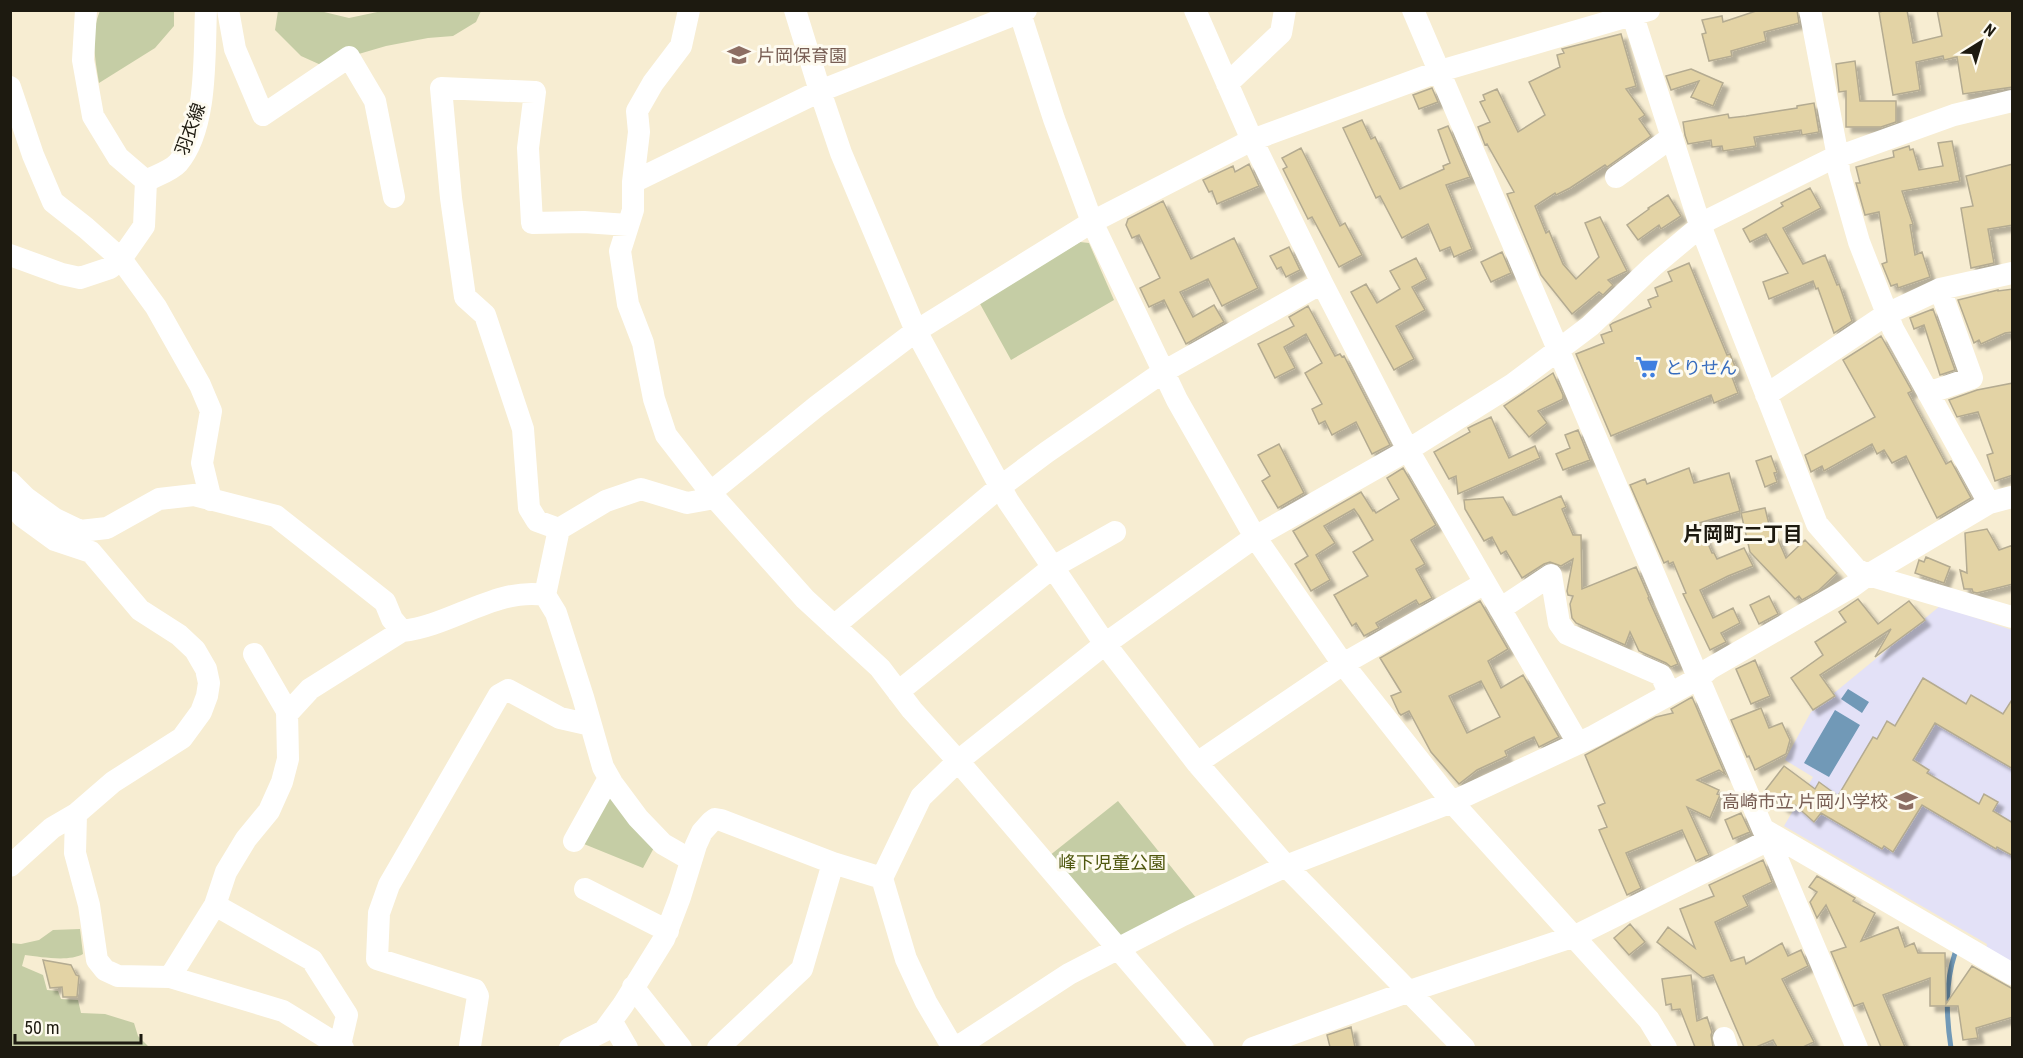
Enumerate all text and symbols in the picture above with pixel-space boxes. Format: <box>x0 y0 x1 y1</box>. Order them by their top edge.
north arrow <box>1951 12 2011 72</box>
text: N <box>1980 20 1999 41</box>
school or university icon: 片岡保育園 <box>726 42 752 68</box>
place label: 片岡保育園 <box>757 45 847 66</box>
street label: 羽衣線 <box>171 100 209 158</box>
supermarket icon: とりせん <box>1634 354 1660 380</box>
place label: とりせん <box>1665 357 1737 378</box>
district label: 片岡町二丁目 <box>1683 522 1803 546</box>
school or university icon: 高崎市立 片岡小学校 <box>1893 788 1919 814</box>
place label: 高崎市立 片岡小学校 <box>1722 791 1888 812</box>
park label: 峰下児童公園 <box>1058 852 1166 873</box>
scale bar <box>15 1007 141 1045</box>
text: 50 m <box>24 1017 59 1038</box>

